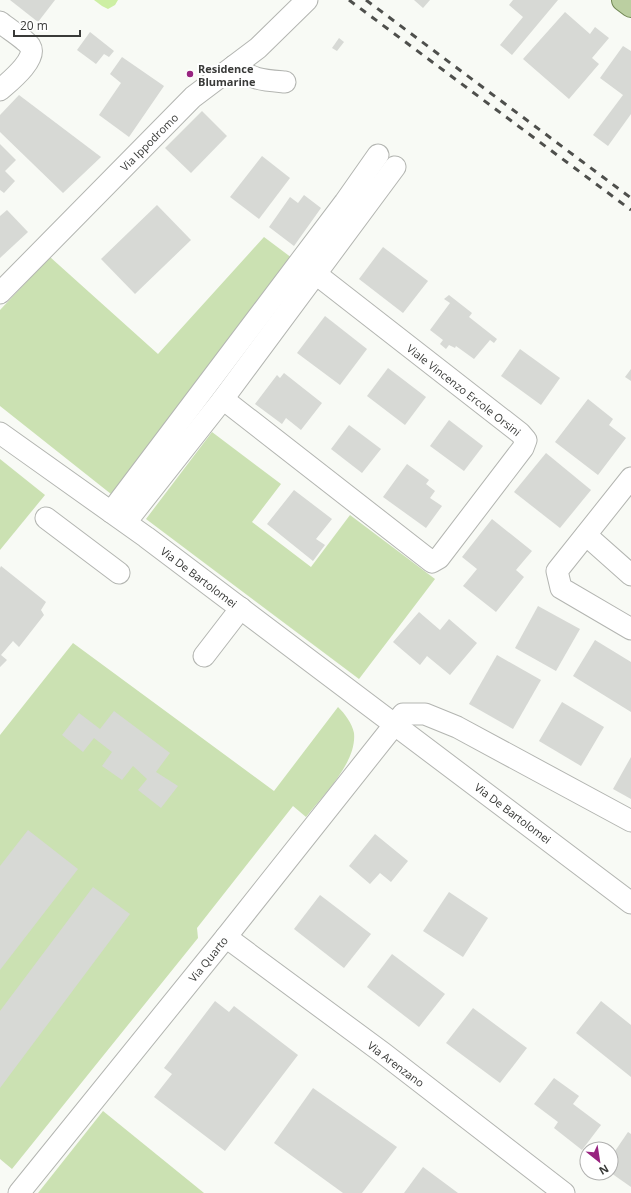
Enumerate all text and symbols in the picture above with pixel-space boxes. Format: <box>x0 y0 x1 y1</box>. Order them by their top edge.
scale bar <box>14 12 80 38</box>
text: 20 m <box>20 17 48 34</box>
place label: Residence Blumarine <box>198 61 256 89</box>
marker: Residence Blumarine <box>185 69 195 79</box>
street label: Via Ippodromo <box>117 110 181 174</box>
street label: Viale Vincenzo Ercole Orsini <box>404 341 524 439</box>
street label: Via De Bartolomei <box>158 543 240 611</box>
street label: Via De Bartolomei <box>472 779 554 847</box>
street label: Via Quarto <box>185 933 231 985</box>
street label: Via Arenzano <box>365 1038 428 1090</box>
north arrow <box>579 1141 619 1181</box>
text: N <box>597 1161 612 1179</box>

